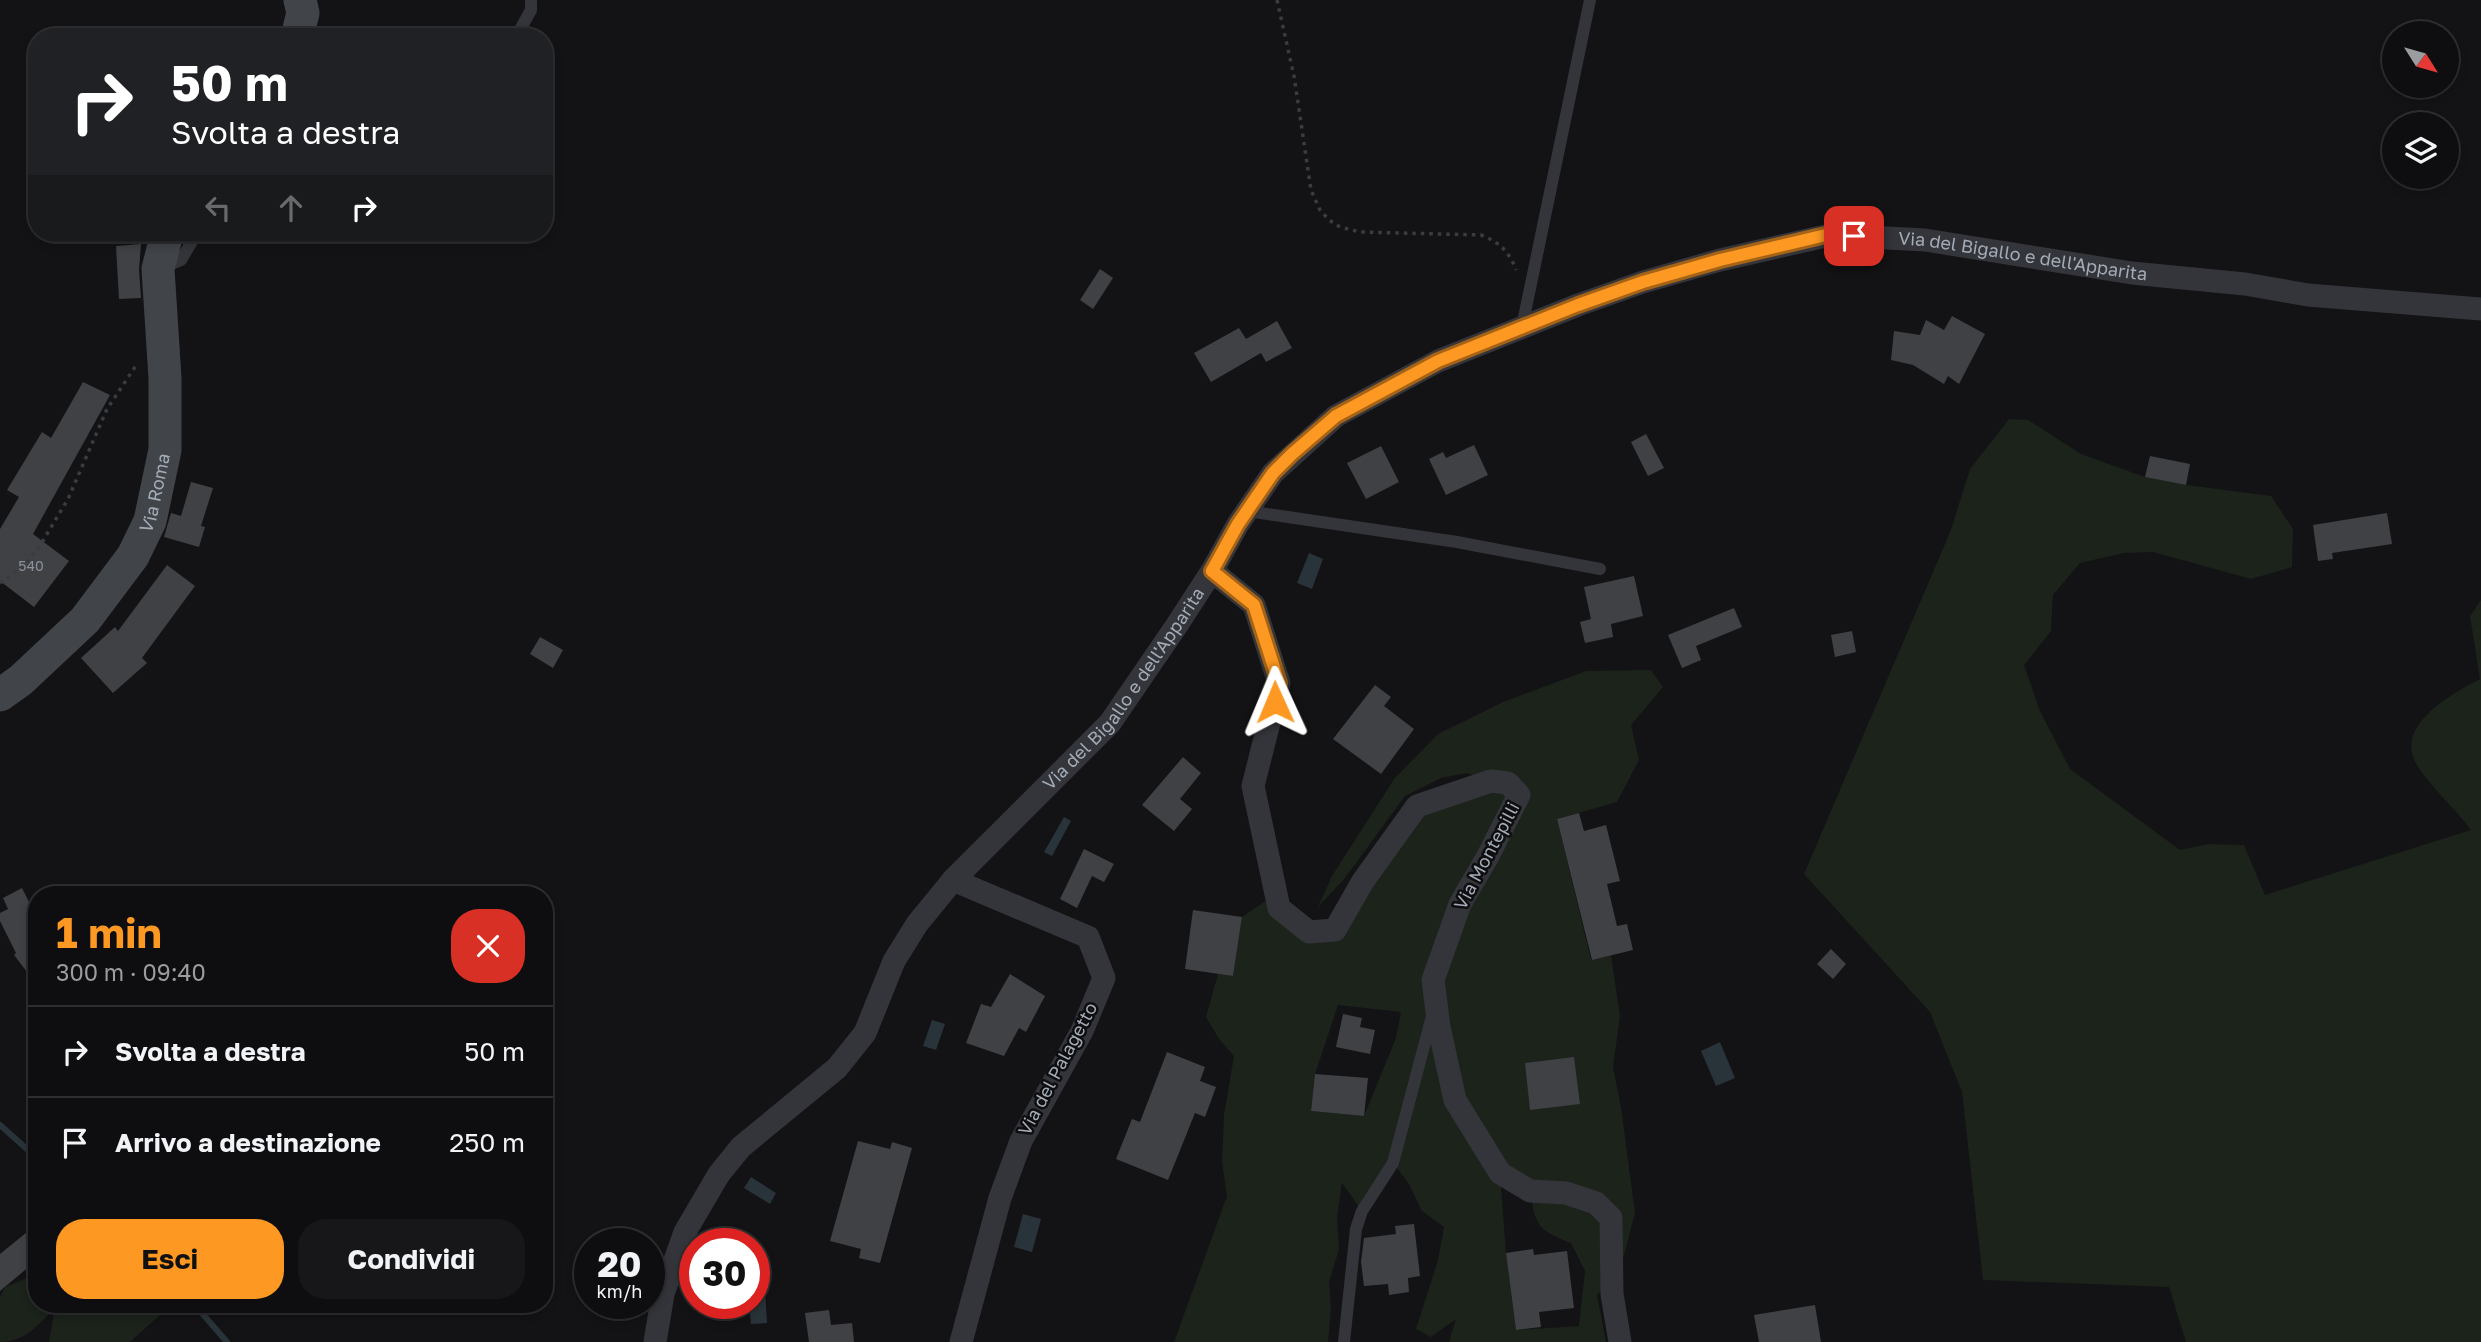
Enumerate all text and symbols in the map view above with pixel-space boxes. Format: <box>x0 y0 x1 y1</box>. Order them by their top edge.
north arrow <box>2382 21 2459 98</box>
map controls <box>2382 21 2459 189</box>
text: 50 m <box>171 53 288 112</box>
icon: right <box>56 56 147 147</box>
button: layers <box>2382 112 2459 189</box>
text: Svolta a destra <box>171 113 400 151</box>
icon: left <box>199 189 237 227</box>
icon: ahead <box>272 189 310 227</box>
icon: right <box>345 189 383 227</box>
pin <box>1824 206 1884 266</box>
icon: arrive <box>1835 217 1873 255</box>
street label: Via del Bigallo e dell'Apparita <box>1898 227 2148 284</box>
street label: Via Roma <box>134 451 174 536</box>
house number: 540 <box>18 557 44 574</box>
street label: Via del Bigallo e dell'Apparita <box>1037 583 1208 794</box>
position arrow <box>1238 665 1312 739</box>
street label: Via Montepilli <box>1449 798 1524 913</box>
text: 1 min <box>56 907 162 957</box>
button: close <box>451 909 525 983</box>
text: 300 m · 09:40 <box>56 958 206 986</box>
street label: Via del Palagetto <box>1013 998 1101 1139</box>
icon: right <box>56 1033 94 1071</box>
text: Svolta a destra <box>115 1036 306 1067</box>
text: 50 m <box>464 1036 525 1067</box>
icon: arrive <box>56 1124 94 1162</box>
text: Arrivo a destinazione <box>115 1127 381 1158</box>
text: 250 m <box>449 1127 525 1158</box>
button: Esci <box>56 1219 284 1299</box>
button: Condividi <box>298 1219 525 1299</box>
speed limit sign: 30 <box>679 1228 770 1319</box>
text: 20 <box>597 1243 642 1285</box>
text: km/h <box>597 1280 642 1302</box>

